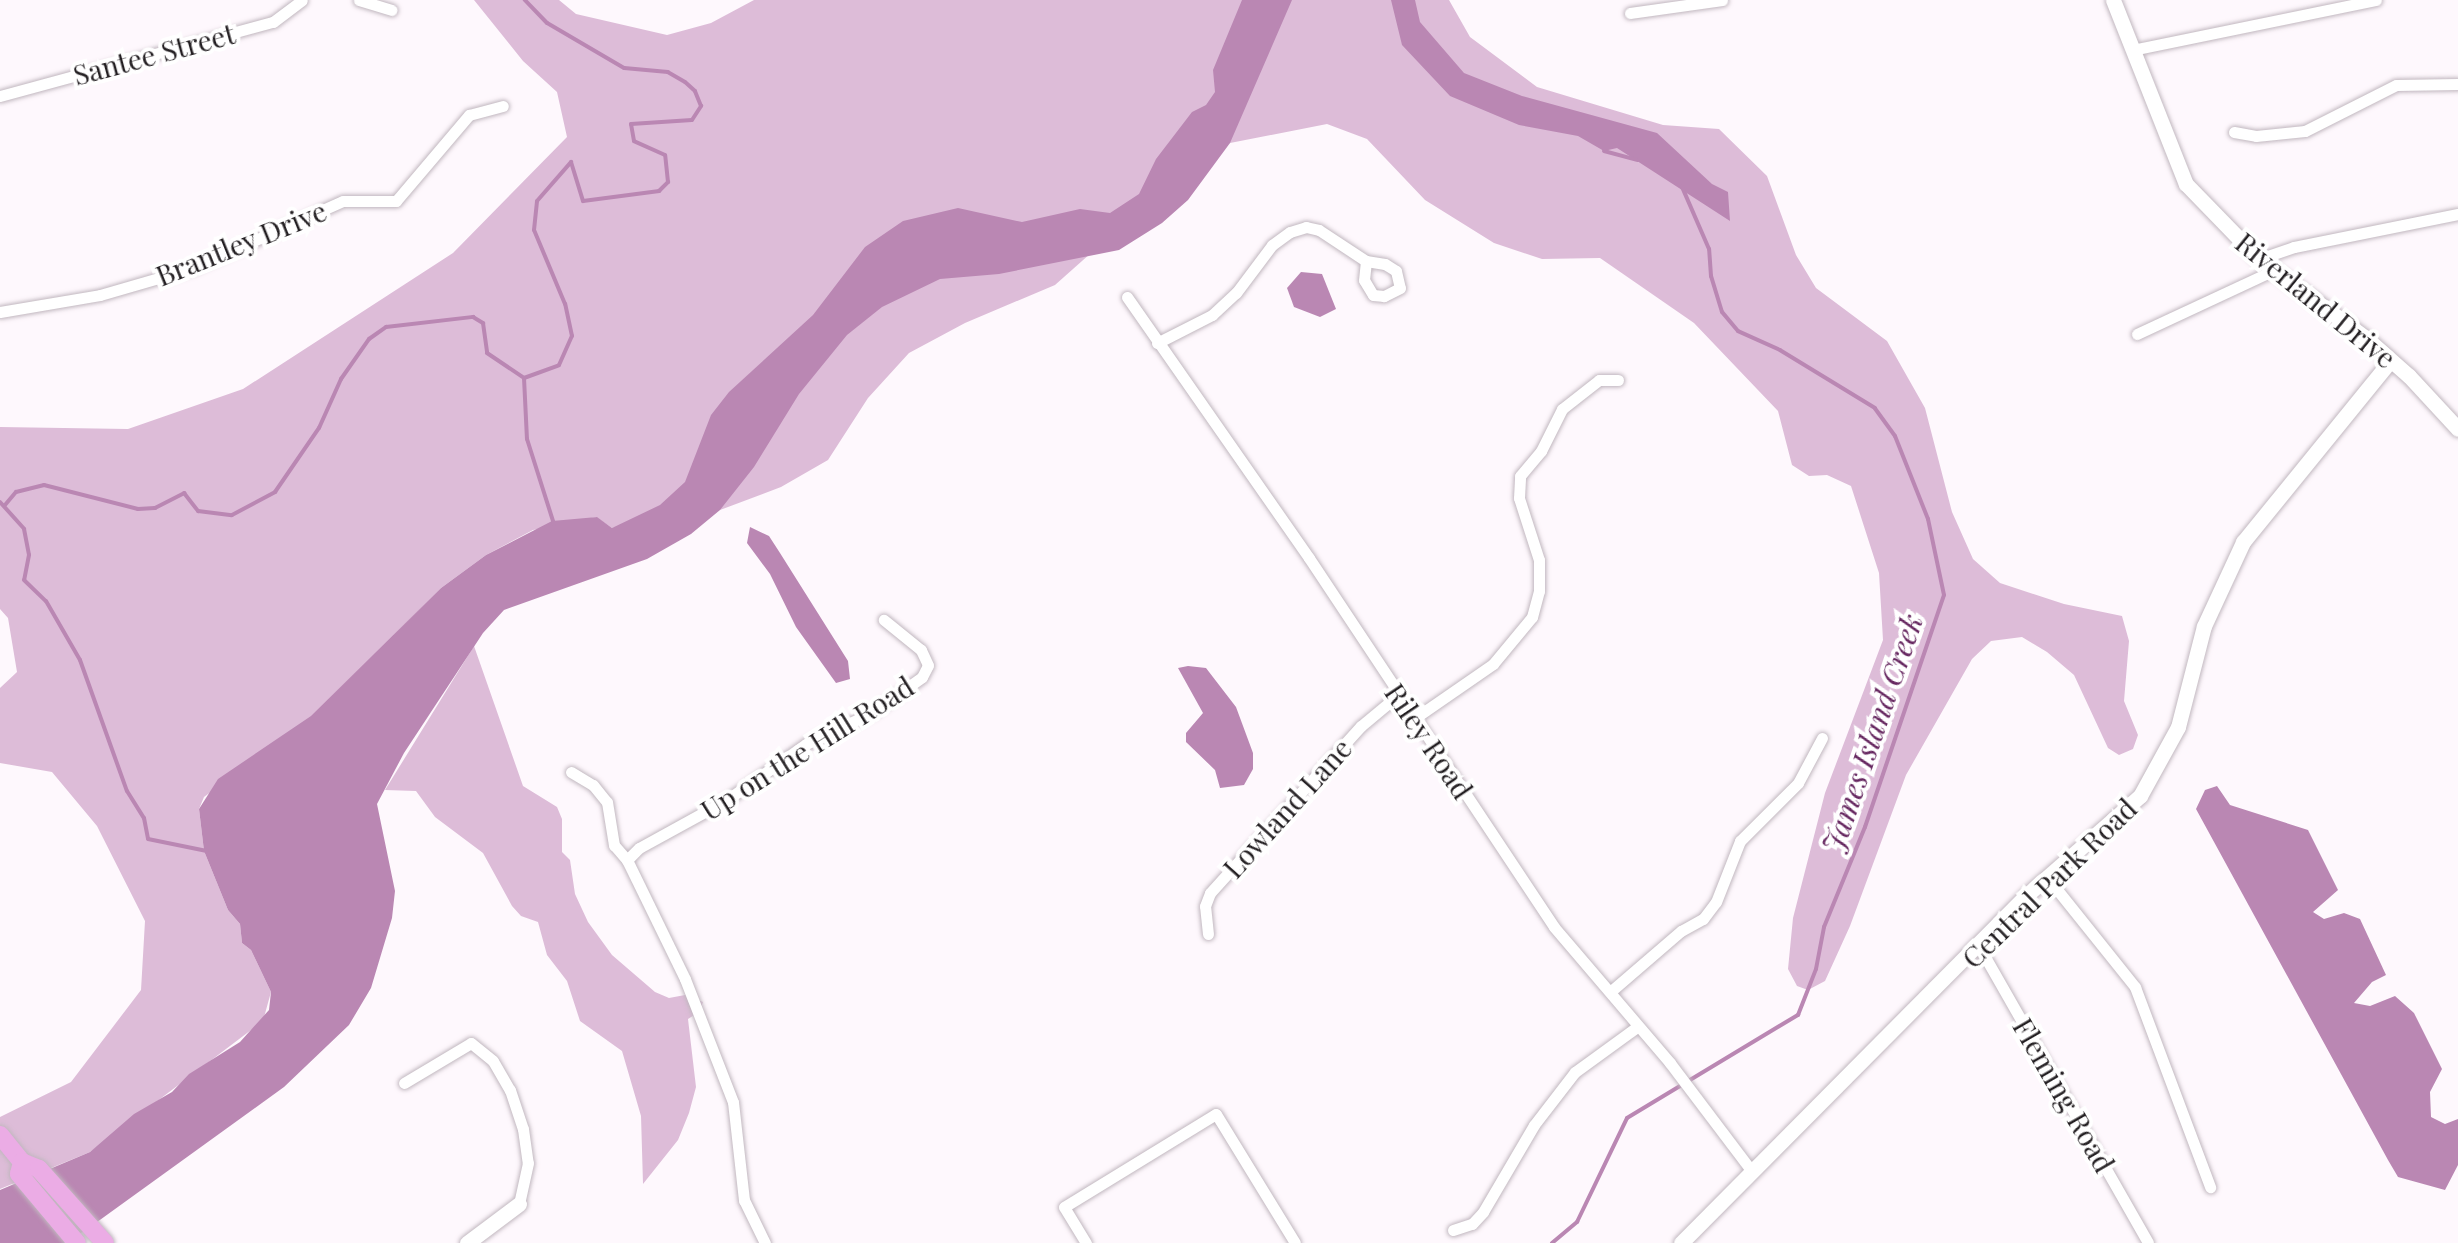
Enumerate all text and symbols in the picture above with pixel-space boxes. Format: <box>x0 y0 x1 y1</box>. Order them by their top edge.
street label: Santee Street <box>69 16 239 92</box>
street label: Brantley Drive <box>151 193 331 293</box>
street label: Riverland Drive <box>2229 225 2403 375</box>
water label: James Island Creek <box>1814 609 1930 857</box>
street label: Up on the Hill Road <box>694 669 920 827</box>
street label: Riley Road <box>1378 677 1480 805</box>
street label: Lowland Lane <box>1216 731 1358 885</box>
street label: Central Park Road <box>1955 791 2143 975</box>
street label: Fleming Road <box>2006 1012 2122 1178</box>

